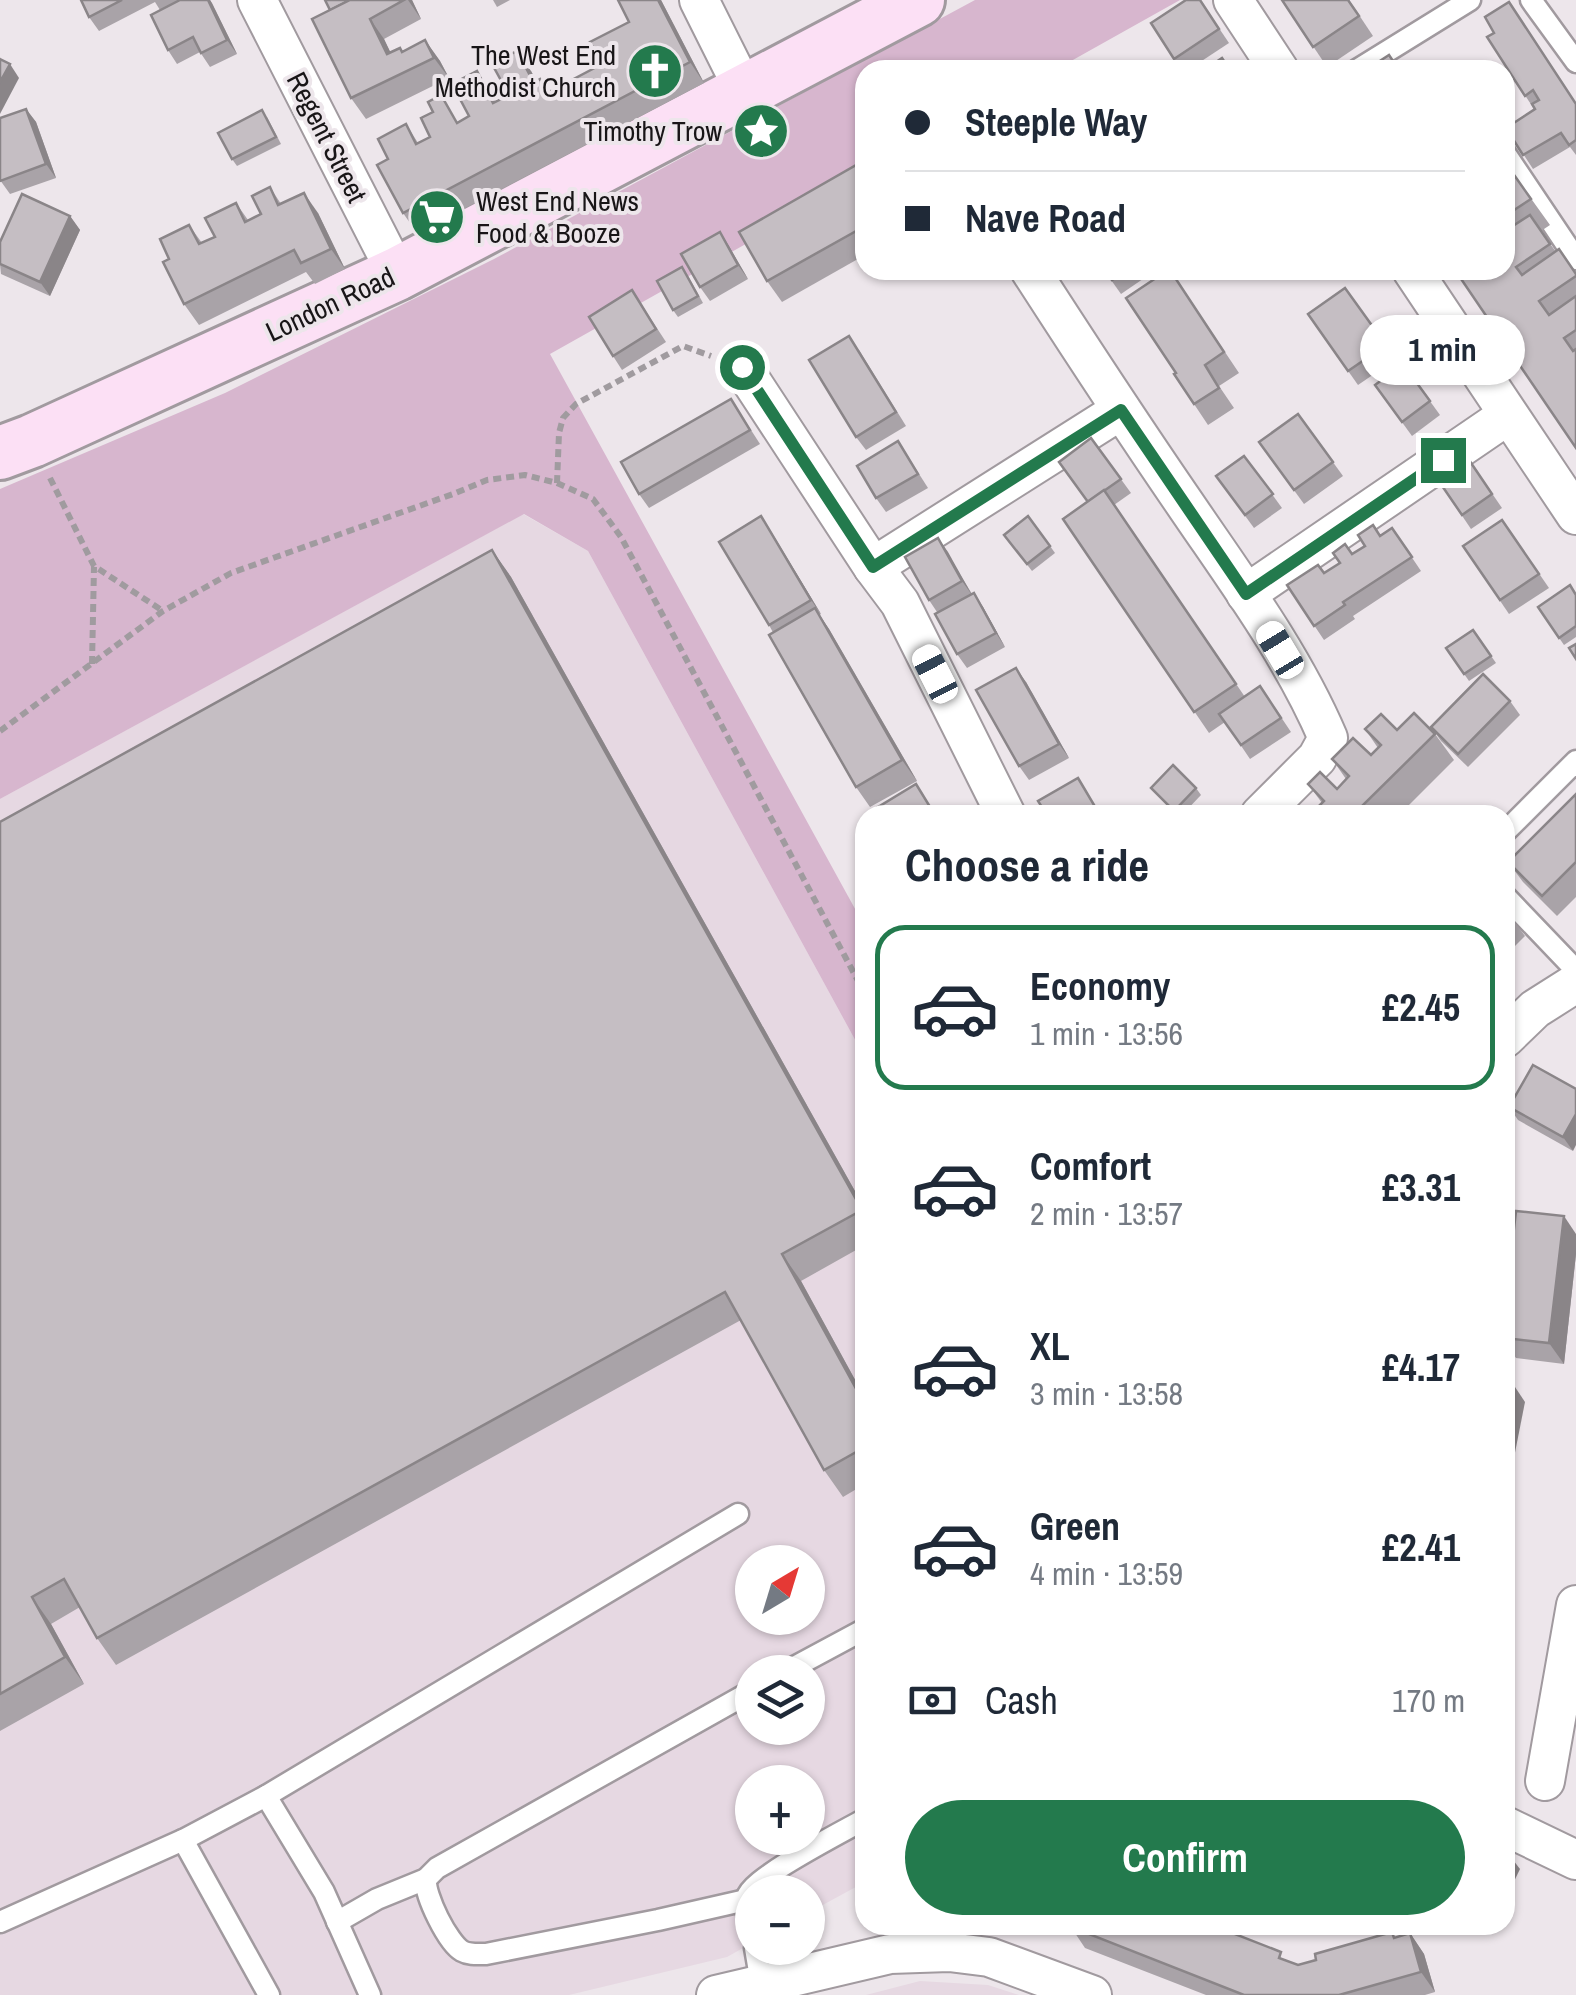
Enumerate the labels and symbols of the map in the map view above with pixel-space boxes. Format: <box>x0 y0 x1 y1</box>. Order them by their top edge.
place label: The West End Methodist Church <box>435 36 616 106</box>
church icon: The West End Methodist Church <box>625 41 685 101</box>
street label: Regent Street <box>278 65 376 209</box>
place icon: Timothy Trow <box>731 101 791 161</box>
place label: Timothy Trow <box>583 112 722 150</box>
place label: West End News Food & Booze <box>476 182 639 252</box>
supermarket icon: West End News Food & Booze <box>407 187 467 247</box>
street label: London Road <box>259 258 401 350</box>
callout: 1 min <box>1360 315 1526 385</box>
route start <box>720 345 765 390</box>
route end <box>1421 438 1466 483</box>
car <box>1252 617 1308 683</box>
car <box>908 640 962 708</box>
north arrow <box>735 1545 825 1635</box>

